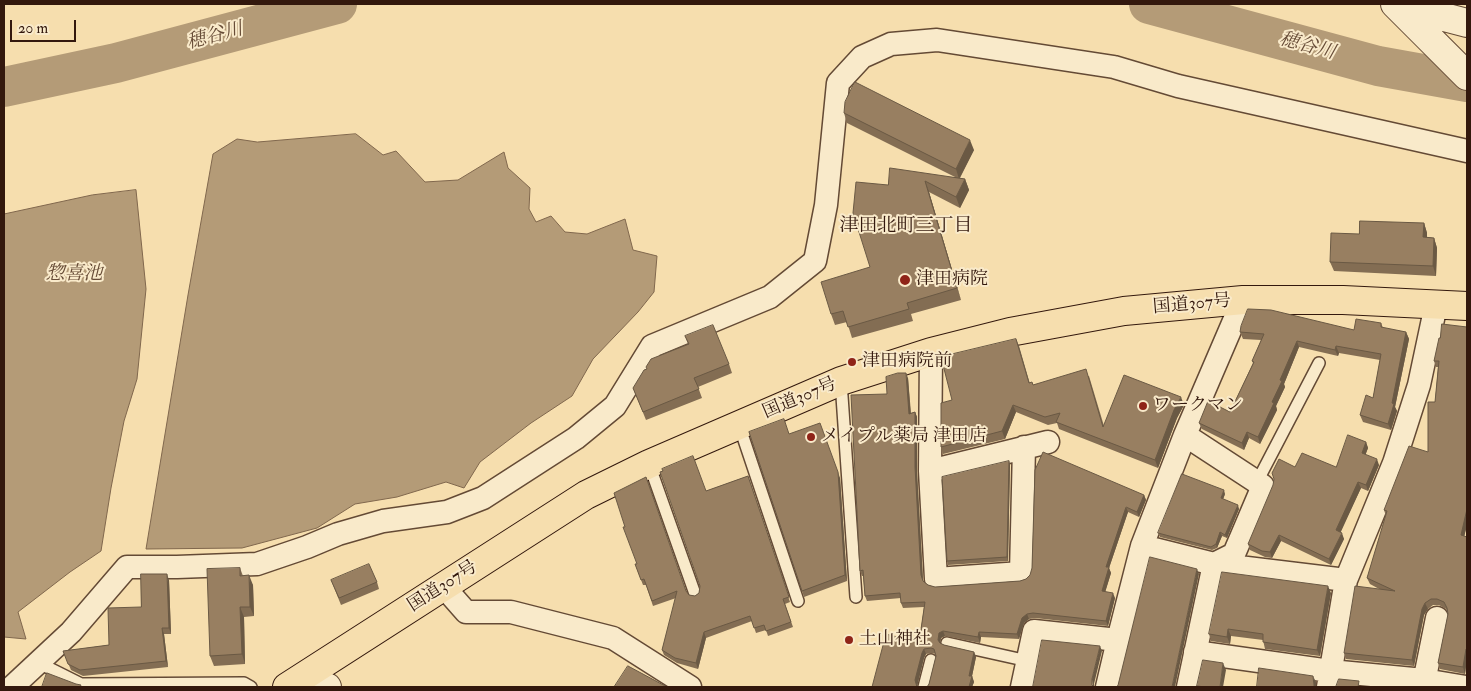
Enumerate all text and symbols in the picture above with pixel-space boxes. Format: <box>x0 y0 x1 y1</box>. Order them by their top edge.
scale bar <box>12 10 79 42</box>
text: 20 m <box>18 19 48 38</box>
water label: 穂谷川 <box>185 19 245 55</box>
water label: 穂谷川 <box>1277 29 1337 65</box>
district label: 津田北町三丁目 <box>840 216 972 238</box>
water label: 惣喜池 <box>46 264 102 286</box>
place label: 津田病院 <box>916 269 988 291</box>
marker: 津田病院 <box>898 273 912 287</box>
street label: 国道307号 <box>1152 291 1232 319</box>
place label: 津田病院前 <box>862 351 952 373</box>
marker: 津田病院前 <box>846 356 858 368</box>
street label: 国道307号 <box>760 374 840 424</box>
place label: ワークマン <box>1153 395 1243 417</box>
marker: ワークマン <box>1137 400 1149 412</box>
place label: メイプル薬局 津田店 <box>821 426 987 448</box>
marker: メイプル薬局 津田店 <box>805 431 817 443</box>
street label: 国道307号 <box>404 557 482 617</box>
place label: 土山神社 <box>859 629 931 651</box>
marker: 土山神社 <box>843 634 855 646</box>

